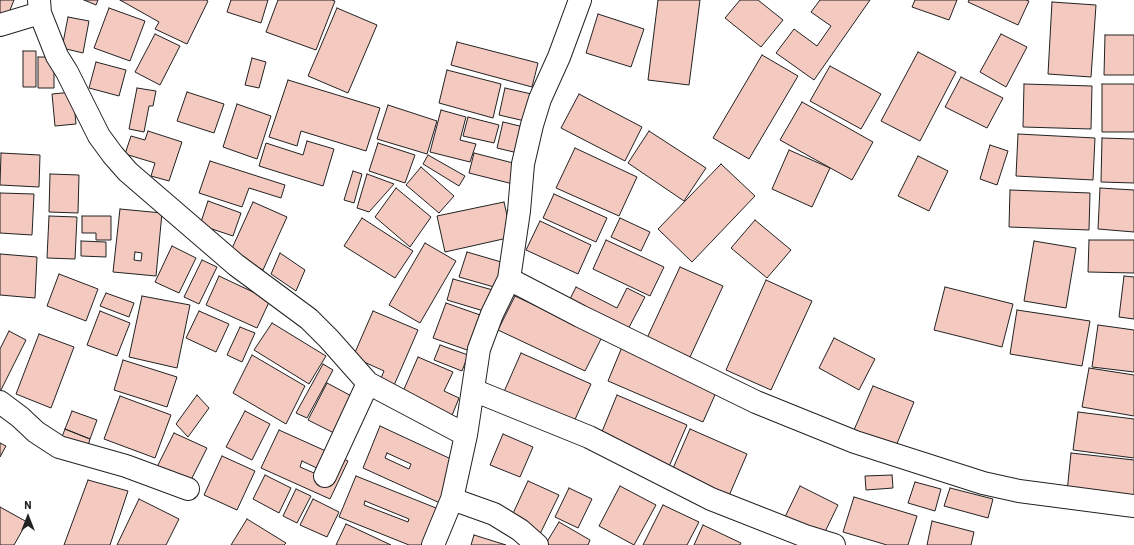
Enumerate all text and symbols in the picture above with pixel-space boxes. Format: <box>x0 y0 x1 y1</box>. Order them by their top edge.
north arrow <box>8 497 48 537</box>
text: N <box>24 498 32 511</box>

